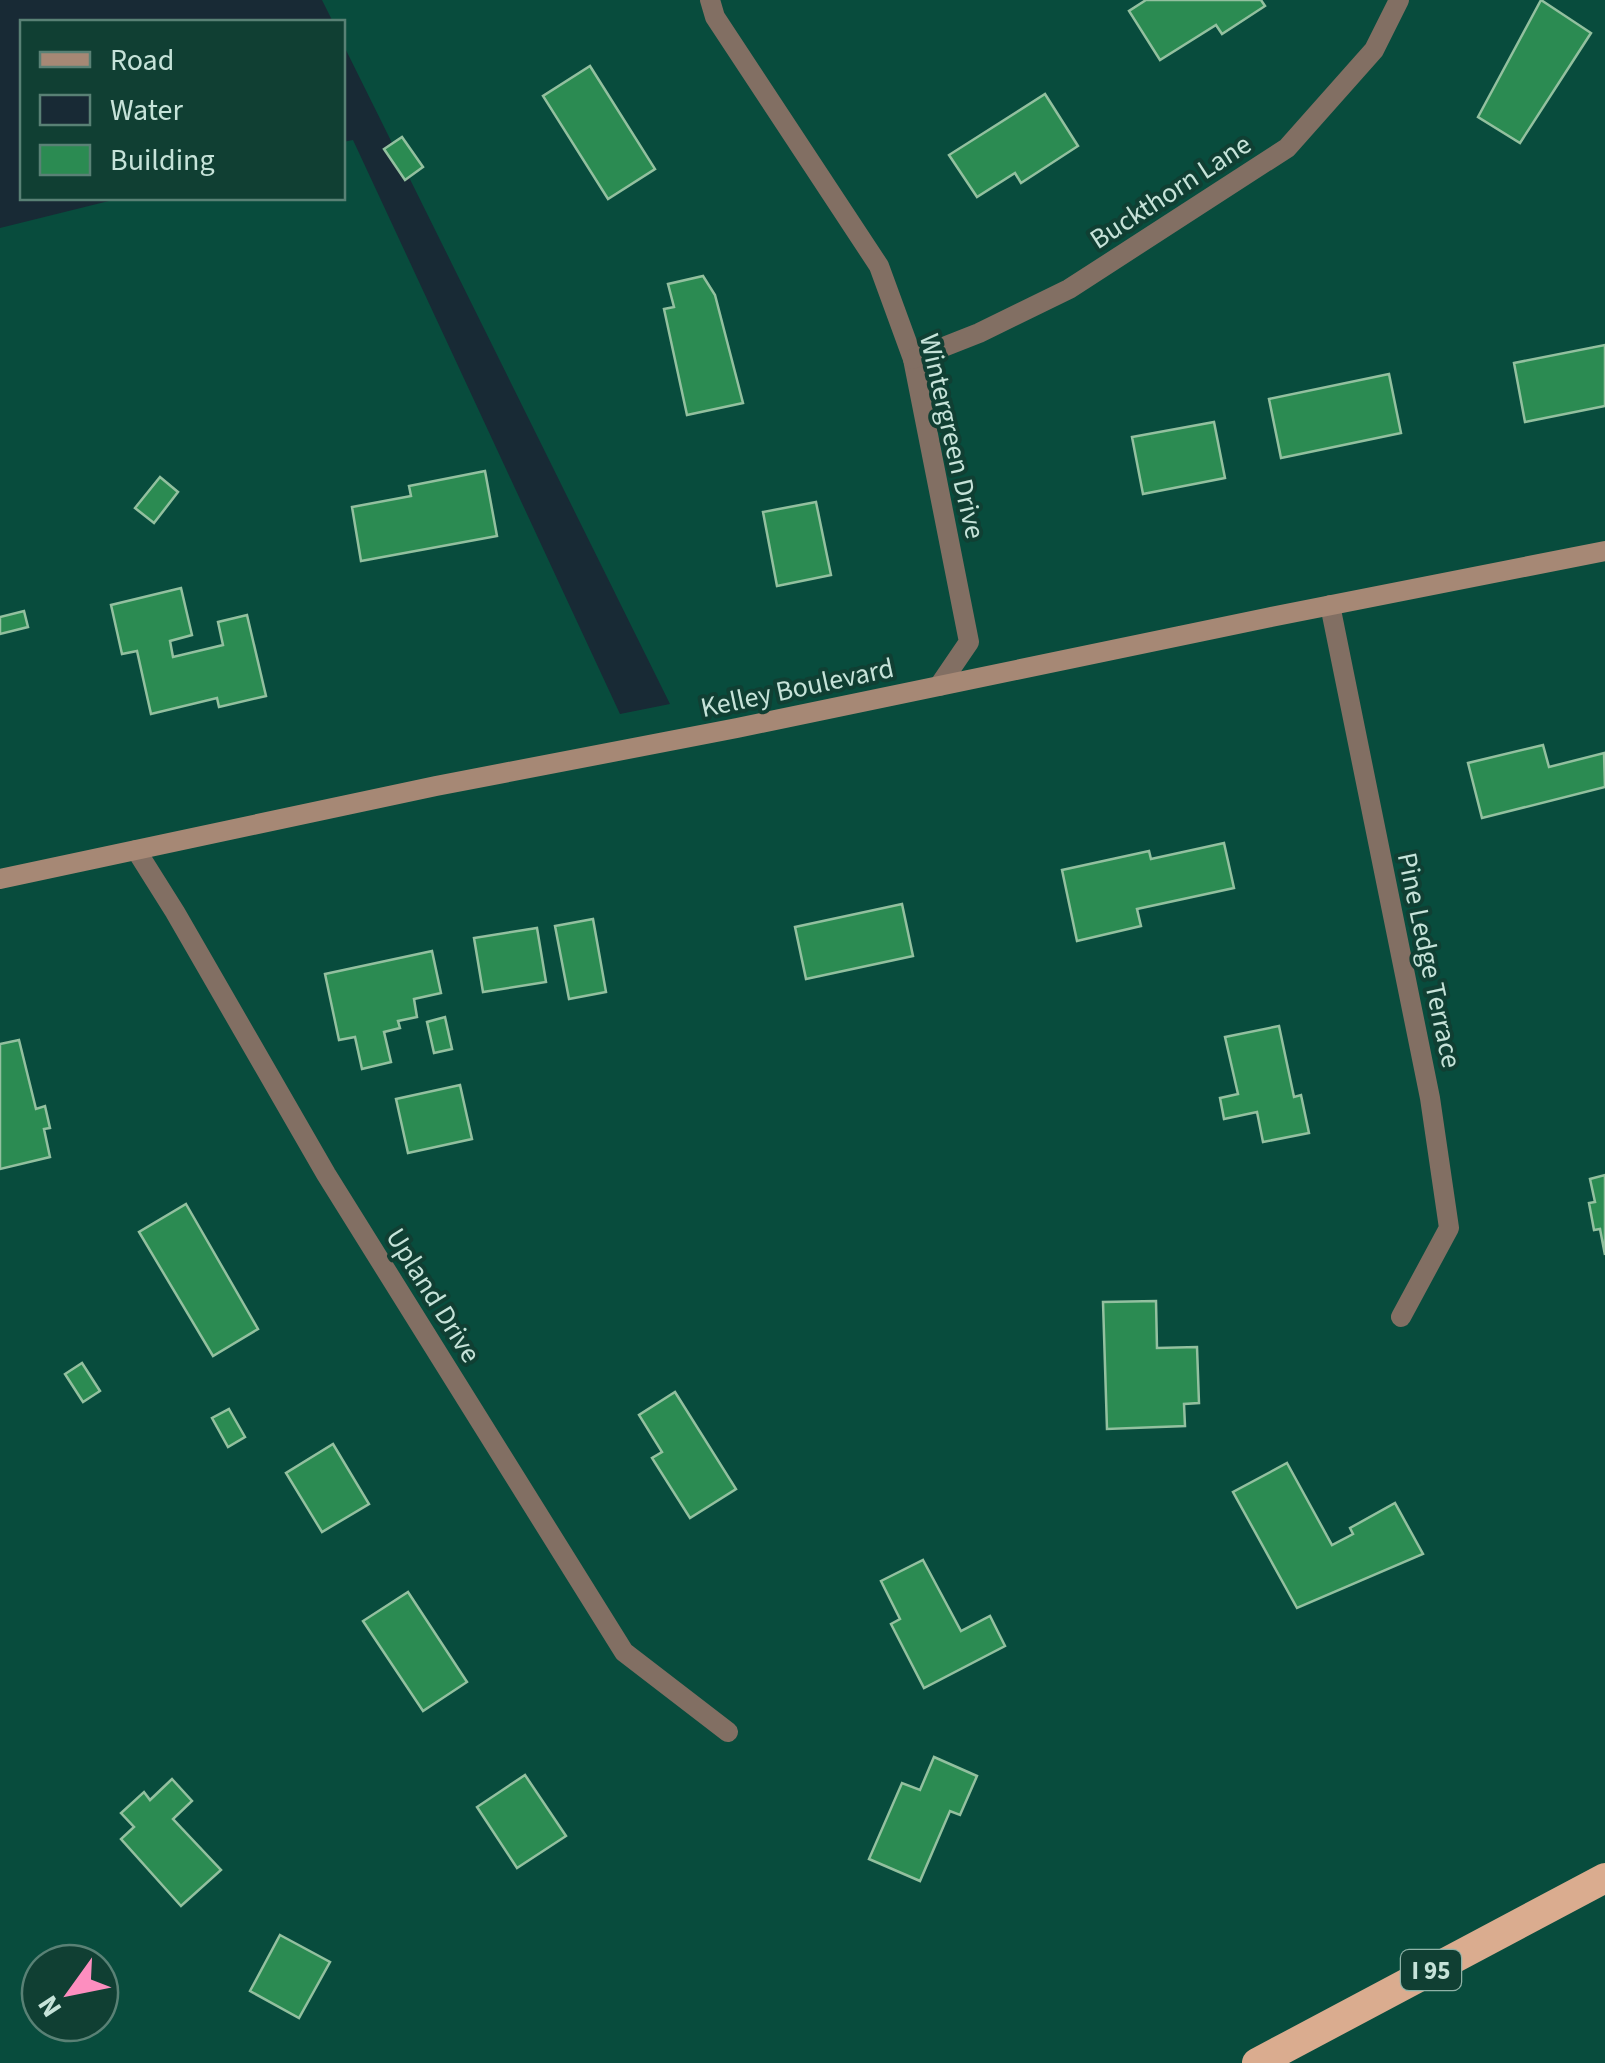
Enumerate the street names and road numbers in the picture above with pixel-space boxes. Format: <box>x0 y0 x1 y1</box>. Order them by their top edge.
street label: Buckthorn Lane <box>1082 125 1259 259</box>
street label: Wintergreen Drive <box>909 330 995 543</box>
street label: Kelley Boulevard <box>697 648 897 728</box>
street label: Pine Ledge Terrace <box>1387 849 1471 1072</box>
street label: Upland Drive <box>376 1220 490 1371</box>
road number: I 95 <box>1401 1950 1461 1990</box>

